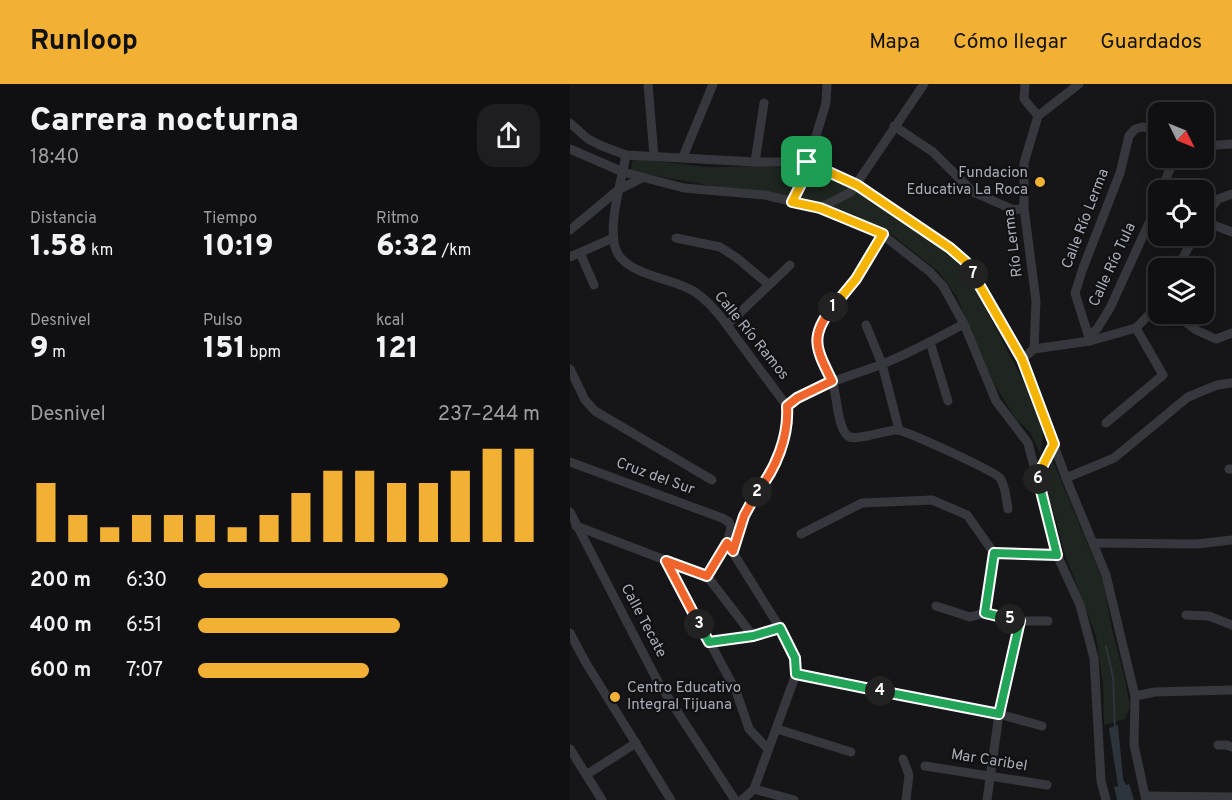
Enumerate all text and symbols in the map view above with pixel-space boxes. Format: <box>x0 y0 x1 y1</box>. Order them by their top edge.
text: Runloop <box>30 24 138 60</box>
text: Mapa <box>869 29 920 56</box>
text: Cómo llegar <box>953 29 1067 56</box>
text: Guardados <box>1100 29 1202 56</box>
text: Carrera nocturna <box>30 101 299 143</box>
north arrow <box>1148 102 1214 168</box>
map controls <box>1148 102 1214 324</box>
button: share <box>477 104 540 167</box>
pin <box>781 136 832 187</box>
text: 18:40 <box>30 145 79 171</box>
icon: arrive <box>790 145 823 178</box>
place label: Fundacion Educativa La Roca <box>907 164 1028 200</box>
street label: Calle Río Lerma <box>1058 166 1114 272</box>
marker: Fundacion Educativa La Roca <box>1033 175 1047 189</box>
button: locate <box>1148 180 1214 246</box>
street label: Río Lerma <box>1000 208 1028 278</box>
text: Distancia <box>30 209 97 229</box>
text: Tiempo <box>203 209 257 229</box>
text: Ritmo <box>376 209 419 229</box>
street label: Calle Río Tula <box>1085 220 1141 310</box>
text: 1.58 <box>30 229 87 266</box>
text: 10:19 <box>203 229 274 266</box>
text: 6:32 <box>376 229 438 266</box>
text: km <box>87 241 113 261</box>
text: /km <box>438 241 471 261</box>
button: layers <box>1148 258 1214 324</box>
pin: 7 <box>958 259 988 289</box>
text: 7 <box>969 264 977 284</box>
street label: Calle Río Ramos <box>709 288 793 384</box>
pin: 1 <box>818 292 848 322</box>
text: 1 <box>830 297 836 317</box>
text: Desnivel <box>30 311 91 331</box>
text: Pulso <box>203 311 242 331</box>
text: kcal <box>376 311 404 331</box>
text: 9 <box>30 331 49 368</box>
text: 151 <box>203 331 246 368</box>
text: 121 <box>376 331 419 368</box>
text: m <box>49 343 66 363</box>
text: bpm <box>246 343 281 363</box>
text: Desnivel <box>30 402 106 428</box>
text: 237–244 m <box>438 402 540 428</box>
street label: Cruz del Sur <box>613 454 697 500</box>
pin: 6 <box>1023 464 1053 494</box>
text: 6 <box>1033 469 1043 489</box>
pin: 2 <box>742 477 772 507</box>
text: 2 <box>752 482 762 502</box>
text: 200 m <box>30 568 91 594</box>
text: 6:30 <box>126 568 167 594</box>
street label: Calle Tecate <box>616 581 670 661</box>
pin: 5 <box>995 604 1025 634</box>
pin: 3 <box>684 609 714 639</box>
text: 5 <box>1005 609 1015 629</box>
text: 400 m <box>30 613 92 639</box>
text: 6:51 <box>126 613 162 639</box>
text: 3 <box>694 614 704 634</box>
text: 600 m <box>30 658 91 684</box>
text: 7:07 <box>126 658 163 684</box>
pin: 4 <box>865 676 895 706</box>
place label: Centro Educativo Integral Tijuana <box>627 679 741 715</box>
text: 4 <box>875 681 885 701</box>
marker: Centro Educativo Integral Tijuana <box>608 690 622 704</box>
street label: Mar Caribel <box>949 746 1029 776</box>

